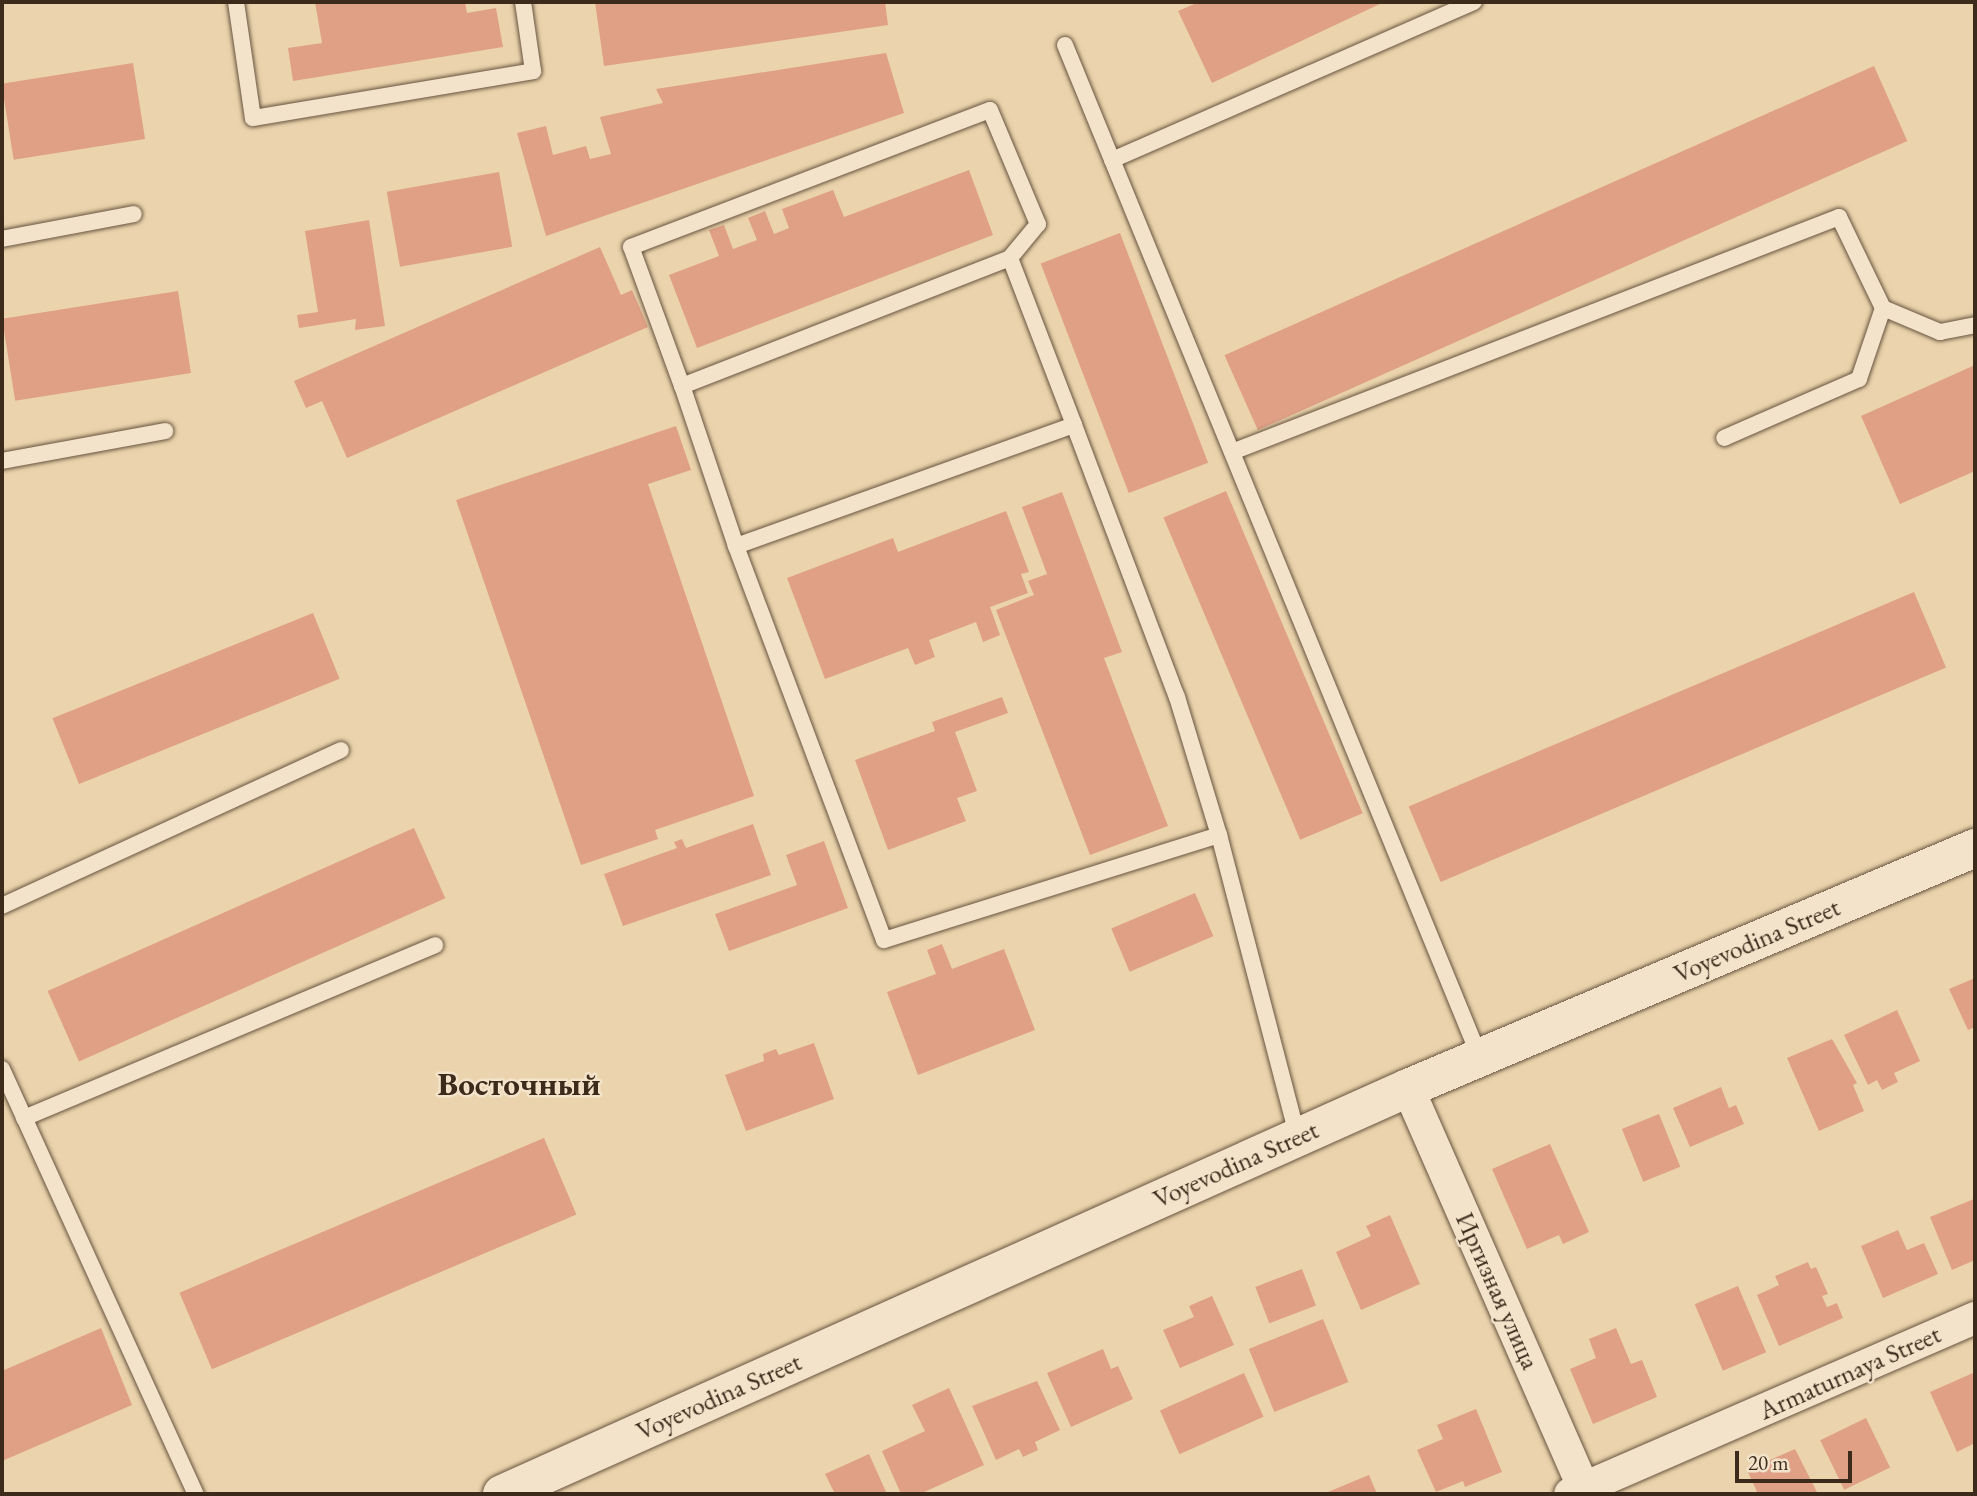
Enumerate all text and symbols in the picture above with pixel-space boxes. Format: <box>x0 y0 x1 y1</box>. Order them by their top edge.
street label: Voyevodina Street <box>1669 892 1845 990</box>
district label: Восточный <box>437 1064 601 1104</box>
street label: Voyevodina Street <box>1149 1115 1323 1215</box>
street label: Иргизная улица <box>1448 1208 1546 1374</box>
street label: Armaturnaya Street <box>1754 1319 1946 1427</box>
street label: Voyevodina Street <box>632 1347 806 1447</box>
scale bar <box>1739 1436 1856 1480</box>
text: 20 m <box>1748 1449 1789 1476</box>

